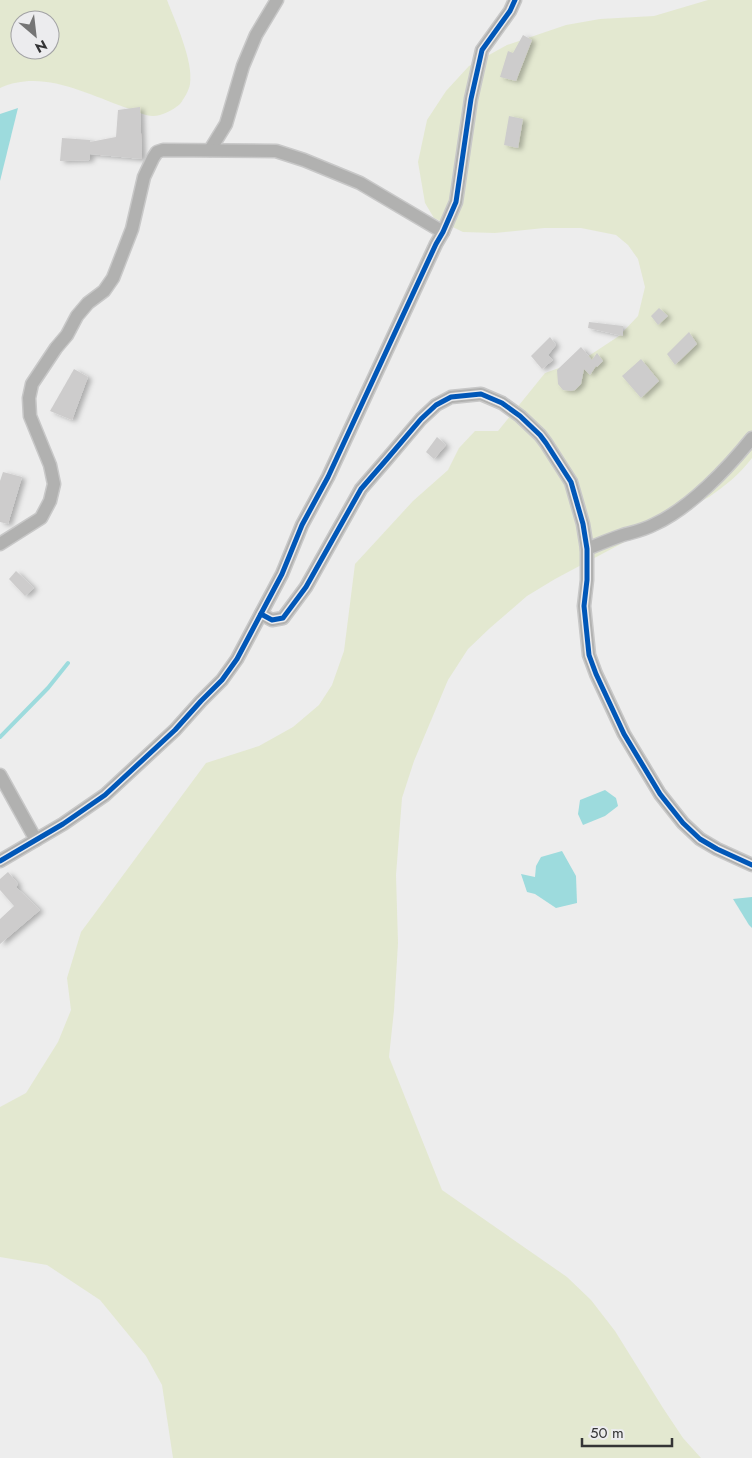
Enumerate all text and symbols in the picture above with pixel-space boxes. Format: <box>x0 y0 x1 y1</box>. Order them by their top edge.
north arrow <box>10 10 60 60</box>
text: N <box>31 35 51 58</box>
scale bar <box>582 1416 672 1448</box>
text: 50 m <box>590 1422 624 1444</box>

